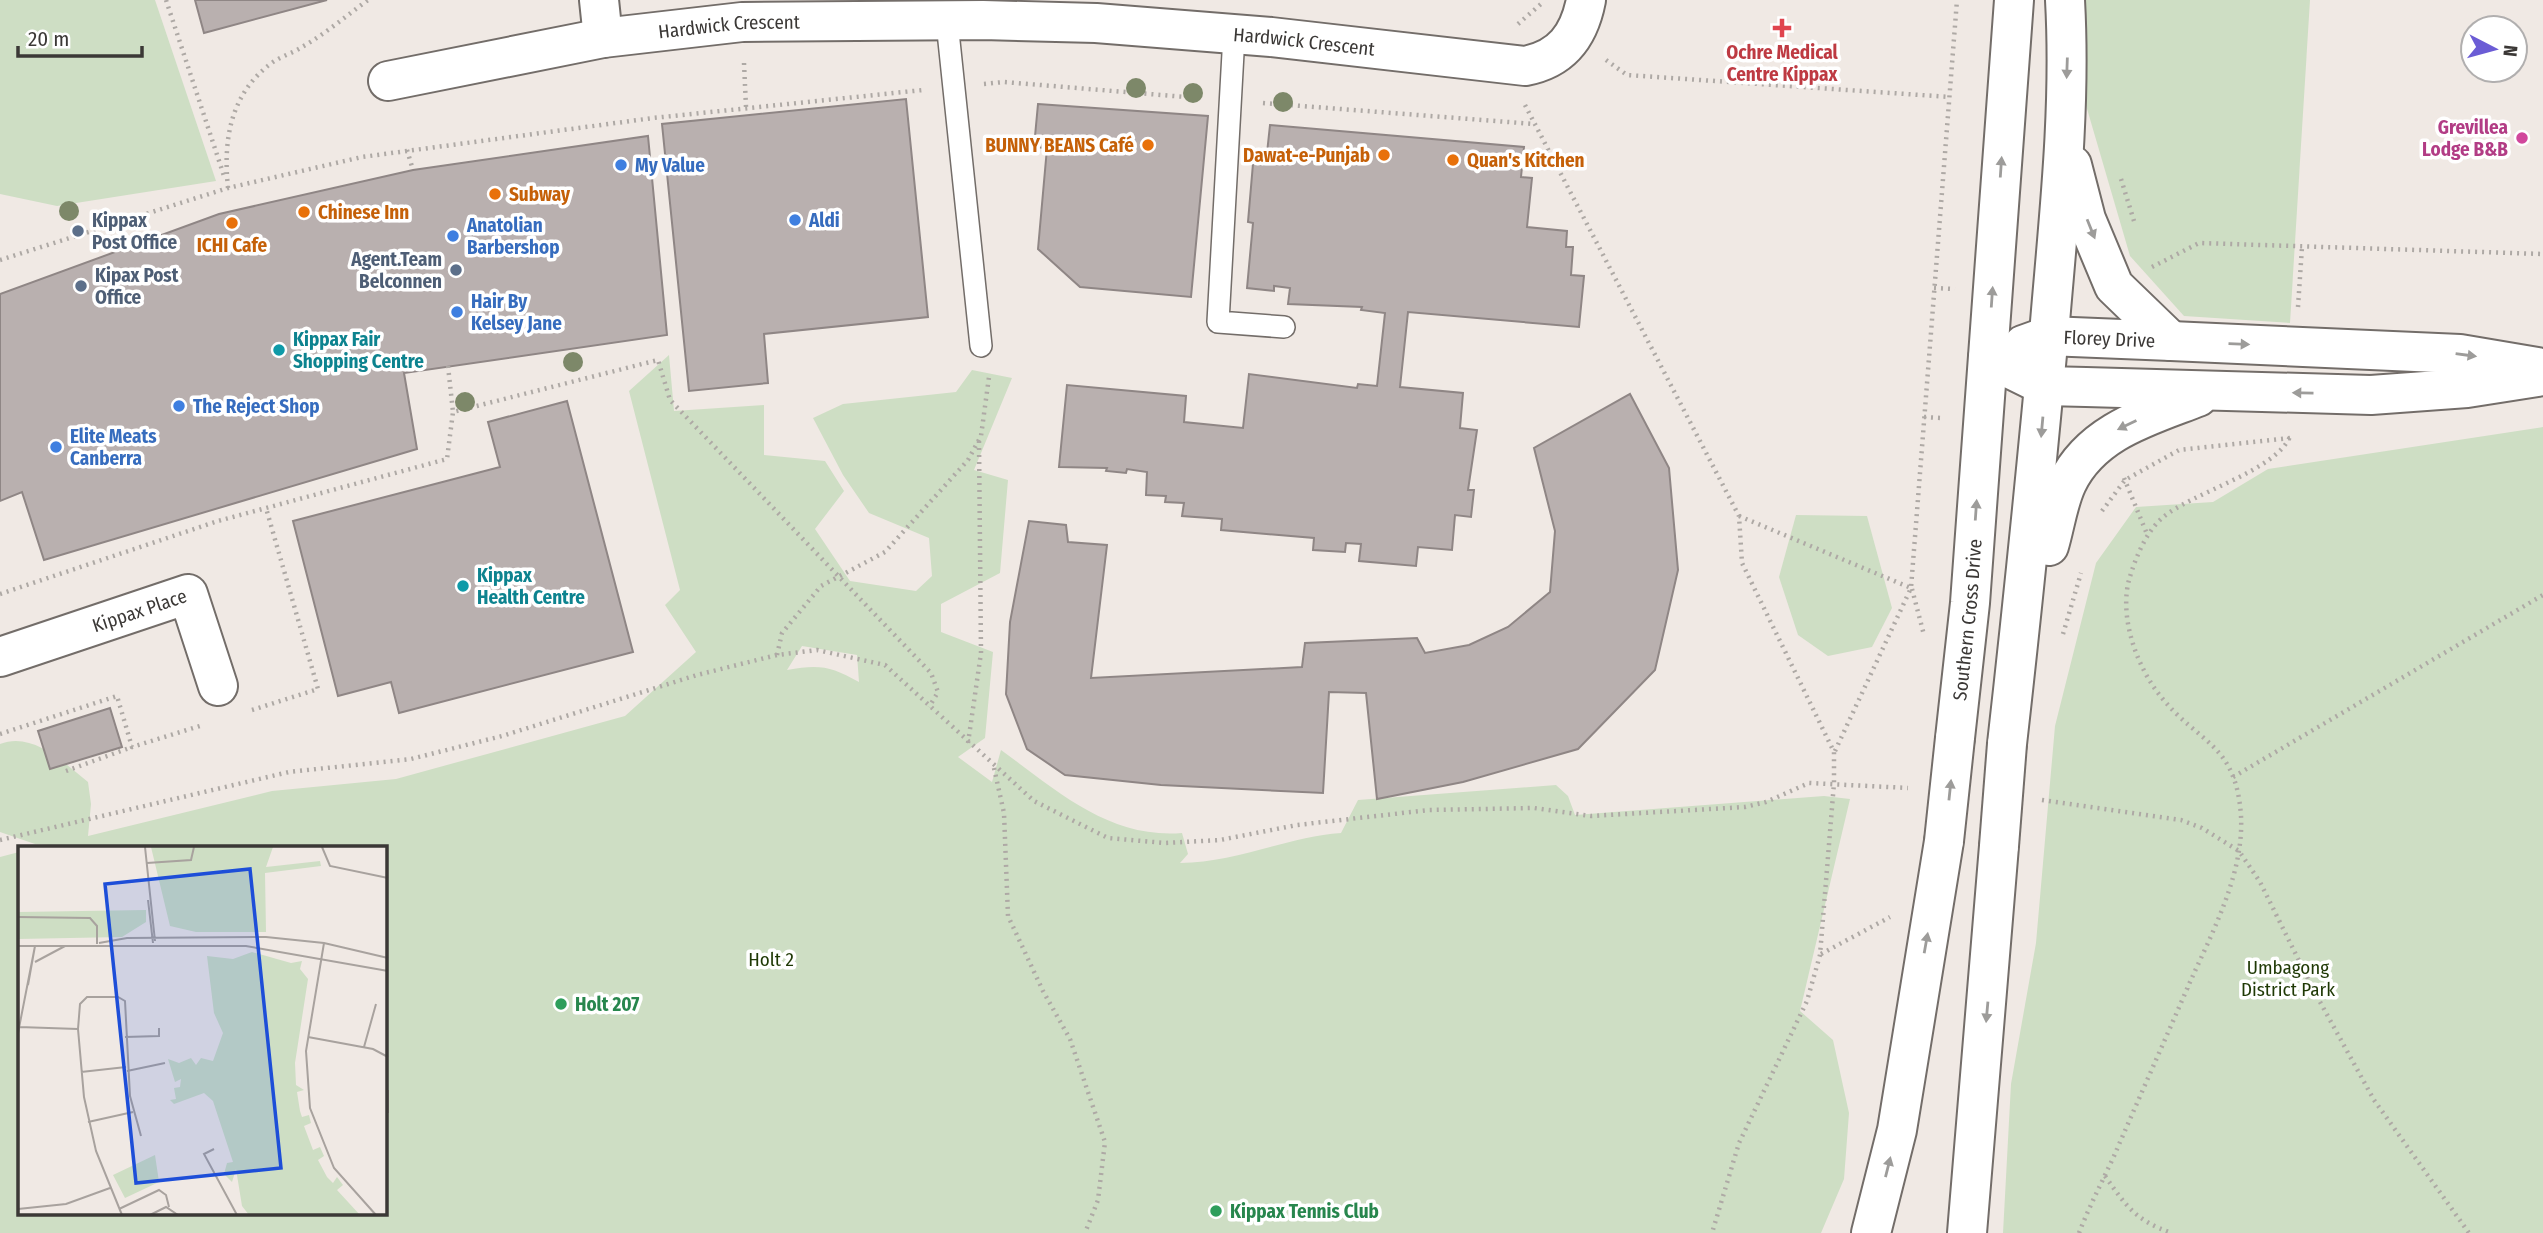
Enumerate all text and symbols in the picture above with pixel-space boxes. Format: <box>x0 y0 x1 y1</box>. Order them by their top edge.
street label: Hardwick Crescent <box>657 10 801 43</box>
scale bar <box>18 14 142 58</box>
north arrow <box>2459 14 2529 84</box>
marker: Ochre Medical Centre Kippax <box>1772 18 1792 38</box>
street label: Hardwick Crescent <box>1232 23 1377 60</box>
text: 20 m <box>28 26 69 52</box>
place label: Ochre Medical Centre Kippax <box>1726 41 1838 86</box>
text: N <box>2498 44 2522 58</box>
one-way arrow <box>2062 57 2073 79</box>
place label: Grevillea Lodge B&B <box>2422 116 2508 161</box>
marker: Grevillea Lodge B&B <box>2514 130 2530 146</box>
place label: BUNNY BEANS Café <box>985 134 1134 157</box>
marker: BUNNY BEANS Café <box>1140 137 1156 153</box>
place label: Dawat-e-Punjab <box>1243 144 1370 167</box>
marker: Dawat-e-Punjab <box>1376 147 1392 163</box>
place label: Quan's Kitchen <box>1467 149 1585 172</box>
marker: Quan's Kitchen <box>1445 152 1461 168</box>
place label: My Value <box>635 154 705 177</box>
one-way arrow <box>1996 156 2007 178</box>
marker: My Value <box>613 157 629 173</box>
place label: Subway <box>509 183 571 206</box>
marker: Subway <box>487 186 503 202</box>
place label: Chinese Inn <box>318 201 409 224</box>
marker: Chinese Inn <box>296 204 312 220</box>
place label: Kippax Post Office <box>92 209 177 254</box>
place label: Aldi <box>808 209 840 232</box>
marker: Aldi <box>787 212 803 228</box>
place label: Anatolian Barbershop <box>466 214 559 259</box>
marker: ICHI Cafe <box>224 215 240 231</box>
one-way arrow <box>2085 219 2096 240</box>
marker: Kippax Post Office <box>70 223 86 239</box>
marker: Anatolian Barbershop <box>445 228 461 244</box>
place label: ICHI Cafe <box>197 234 268 257</box>
place label: Agent.Team Belconnen <box>350 248 442 293</box>
marker: Agent.Team Belconnen <box>448 262 464 278</box>
place label: Kipax Post Office <box>95 264 179 309</box>
marker: Kipax Post Office <box>73 278 89 294</box>
one-way arrow <box>1987 286 1998 308</box>
place label: Hair By Kelsey Jane <box>471 290 562 335</box>
marker: Hair By Kelsey Jane <box>449 304 465 320</box>
street label: Florey Drive <box>2063 325 2156 352</box>
place label: Kippax Fair Shopping Centre <box>293 328 424 373</box>
one-way arrow <box>2229 338 2251 349</box>
marker: Kippax Fair Shopping Centre <box>271 342 287 358</box>
one-way arrow <box>2456 350 2478 361</box>
one-way arrow <box>2291 388 2313 399</box>
place label: The Reject Shop <box>193 395 320 418</box>
marker: The Reject Shop <box>171 398 187 414</box>
one-way arrow <box>2036 417 2047 439</box>
one-way arrow <box>2117 420 2137 431</box>
place label: Elite Meats Canberra <box>70 425 157 470</box>
marker: Elite Meats Canberra <box>48 439 64 455</box>
one-way arrow <box>1971 499 1982 521</box>
street label: Southern Cross Drive <box>1948 538 1986 702</box>
place label: Kippax Health Centre <box>477 564 585 609</box>
marker: Kippax Health Centre <box>455 578 471 594</box>
street label: Kippax Place <box>89 584 190 637</box>
one-way arrow <box>1944 778 1955 800</box>
inset map <box>18 846 387 1216</box>
one-way arrow <box>1921 932 1932 954</box>
park label: Holt 2 <box>748 948 794 971</box>
park label: Umbagong District Park <box>2241 956 2335 1001</box>
place label: Holt 207 <box>575 993 639 1016</box>
marker: Holt 207 <box>553 996 569 1012</box>
one-way arrow <box>1981 1001 1992 1023</box>
one-way arrow <box>1883 1156 1894 1178</box>
place label: Kippax Tennis Club <box>1230 1200 1379 1223</box>
marker: Kippax Tennis Club <box>1208 1203 1224 1219</box>

